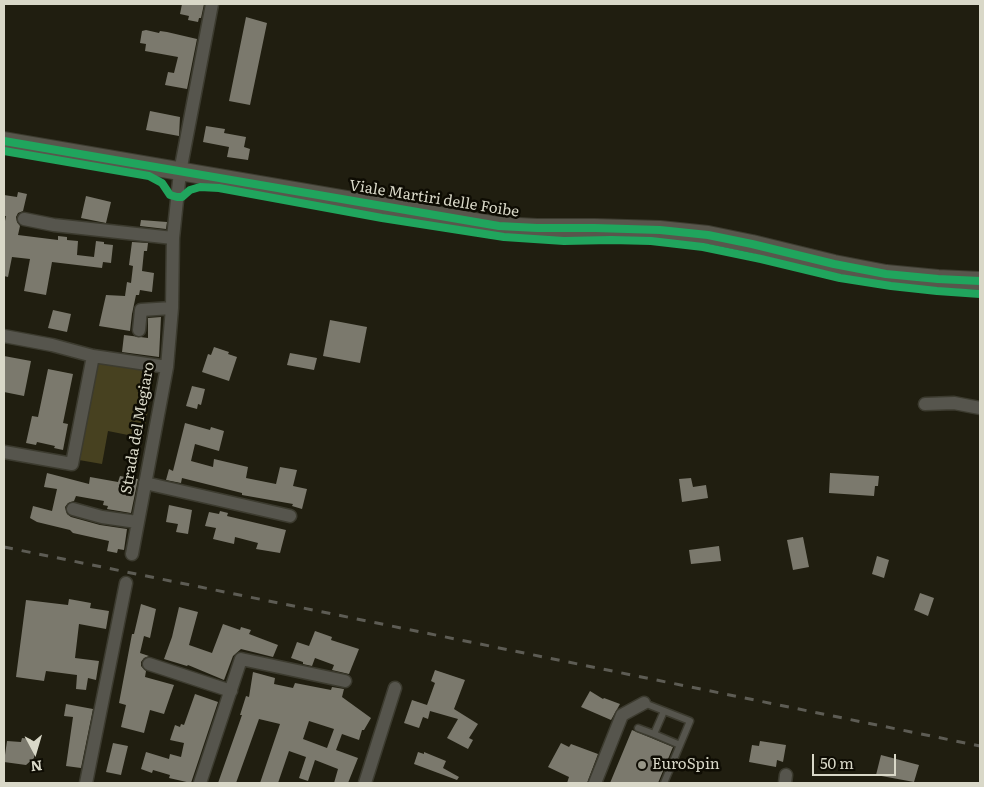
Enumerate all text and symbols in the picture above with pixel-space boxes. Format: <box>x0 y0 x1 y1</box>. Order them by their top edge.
street label: Viale Martiri delle Foibe <box>348 177 520 221</box>
street label: Strada del Megiaro <box>117 360 159 496</box>
north arrow <box>10 727 60 777</box>
scale bar <box>814 744 898 776</box>
text: 50 m <box>820 751 854 774</box>
text: N <box>30 756 43 777</box>
place label: EuroSpin <box>652 756 720 774</box>
marker: EuroSpin <box>636 759 648 771</box>

